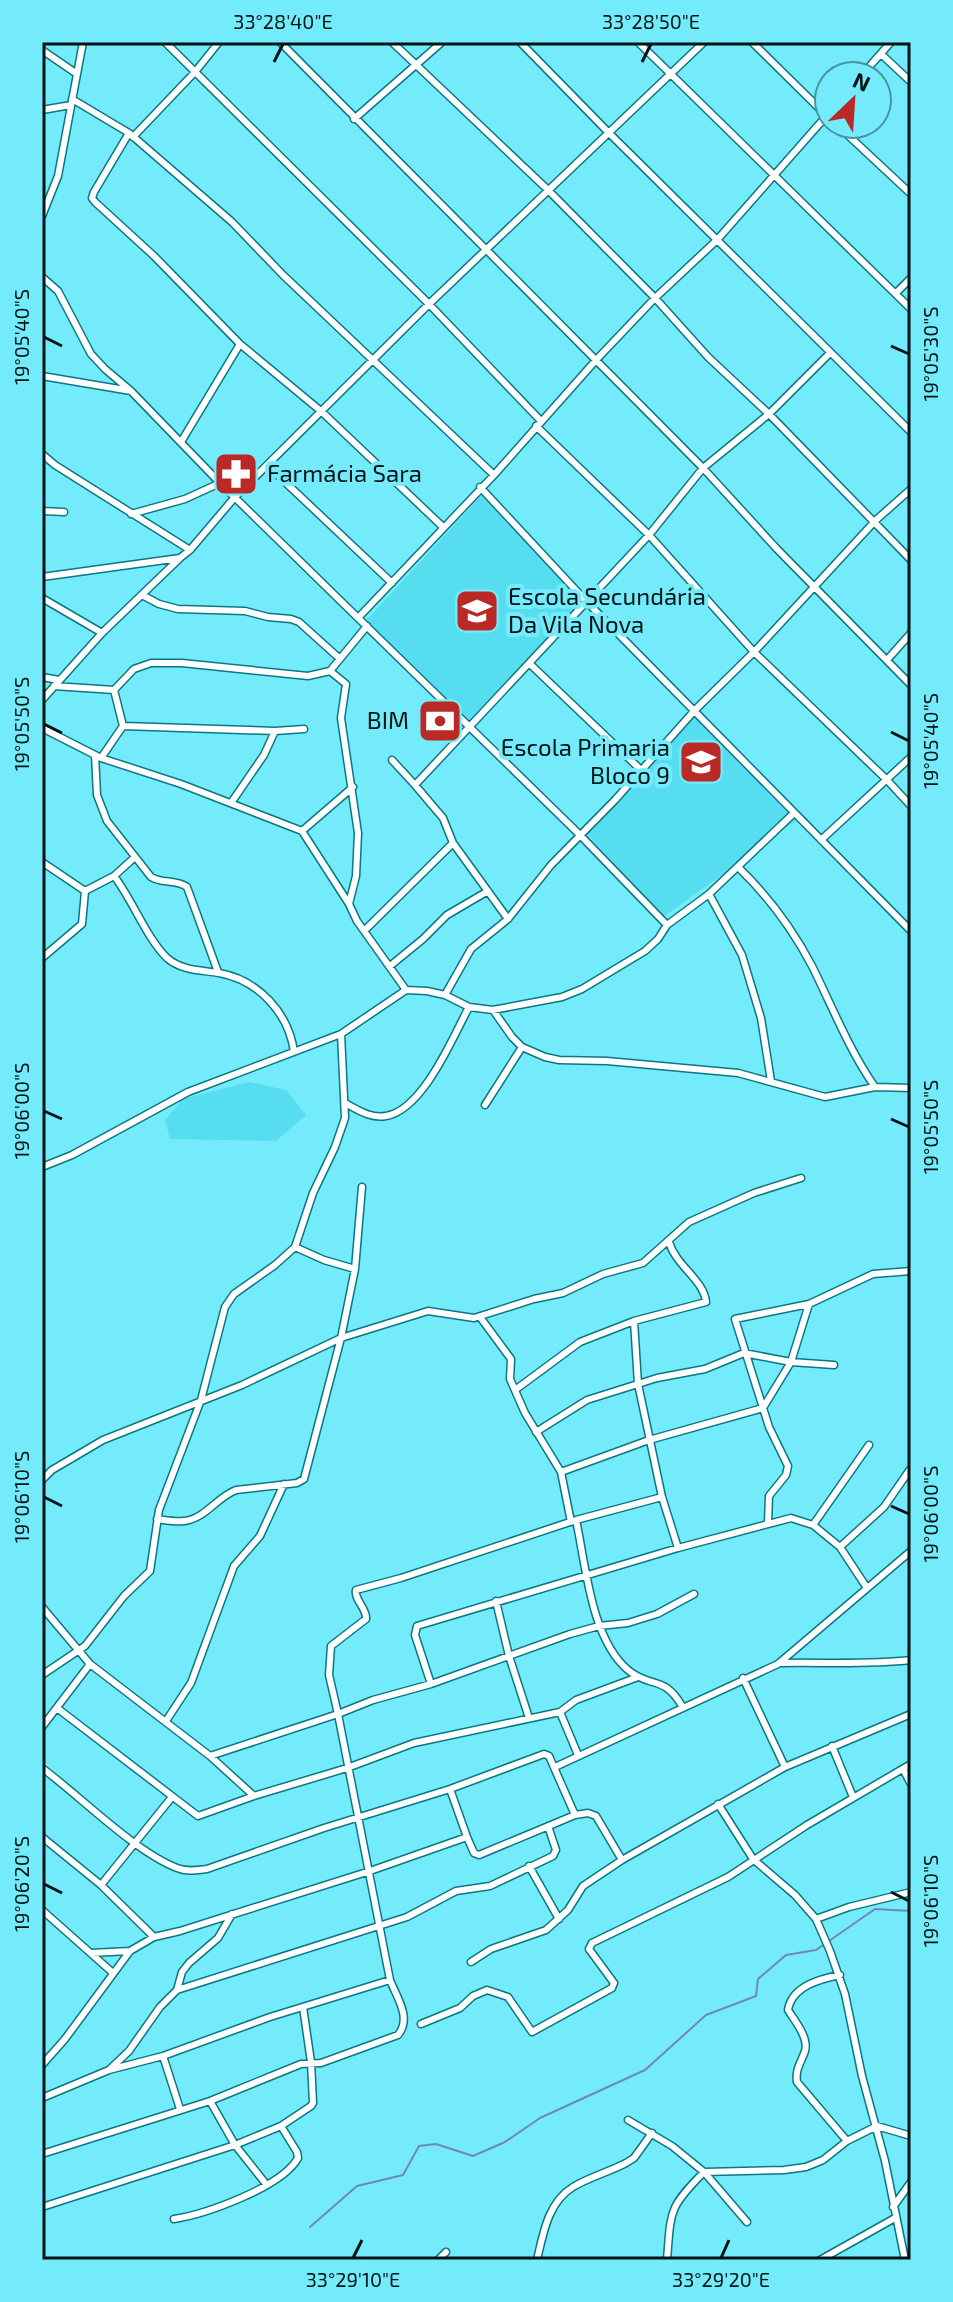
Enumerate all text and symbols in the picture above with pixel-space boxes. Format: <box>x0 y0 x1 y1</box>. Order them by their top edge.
text: 33°28'40"E <box>233 9 333 33</box>
text: 33°28'50"E <box>602 9 700 33</box>
north arrow <box>813 60 893 140</box>
text: N <box>849 66 875 96</box>
text: 19°05'40"S <box>9 289 33 385</box>
text: 19°05'30"S <box>918 306 942 402</box>
pharmacy icon: Farmácia Sara <box>212 450 260 498</box>
place label: Farmácia Sara <box>267 458 422 487</box>
place label: Escola Secundária Da Vila Nova <box>508 581 706 638</box>
school or university icon: Escola Secundária Da Vila Nova <box>453 587 501 635</box>
text: 19°05'50"S <box>9 677 33 771</box>
text: 19°05'40"S <box>918 693 942 789</box>
bank icon: BIM <box>416 697 464 745</box>
place label: BIM <box>367 705 409 734</box>
place label: Escola Primaria Bloco 9 <box>501 732 670 789</box>
school or university icon: Escola Primaria Bloco 9 <box>677 738 725 786</box>
text: 19°06'00"S <box>9 1063 33 1159</box>
text: 19°05'50"S <box>918 1080 942 1174</box>
text: 19°06'10"S <box>9 1451 33 1543</box>
text: 19°06'00"S <box>918 1466 942 1562</box>
text: 19°06'20"S <box>9 1836 33 1932</box>
text: 19°06'10"S <box>918 1855 942 1947</box>
text: 33°29'10"E <box>306 2267 400 2291</box>
text: 33°29'20"E <box>672 2267 770 2291</box>

